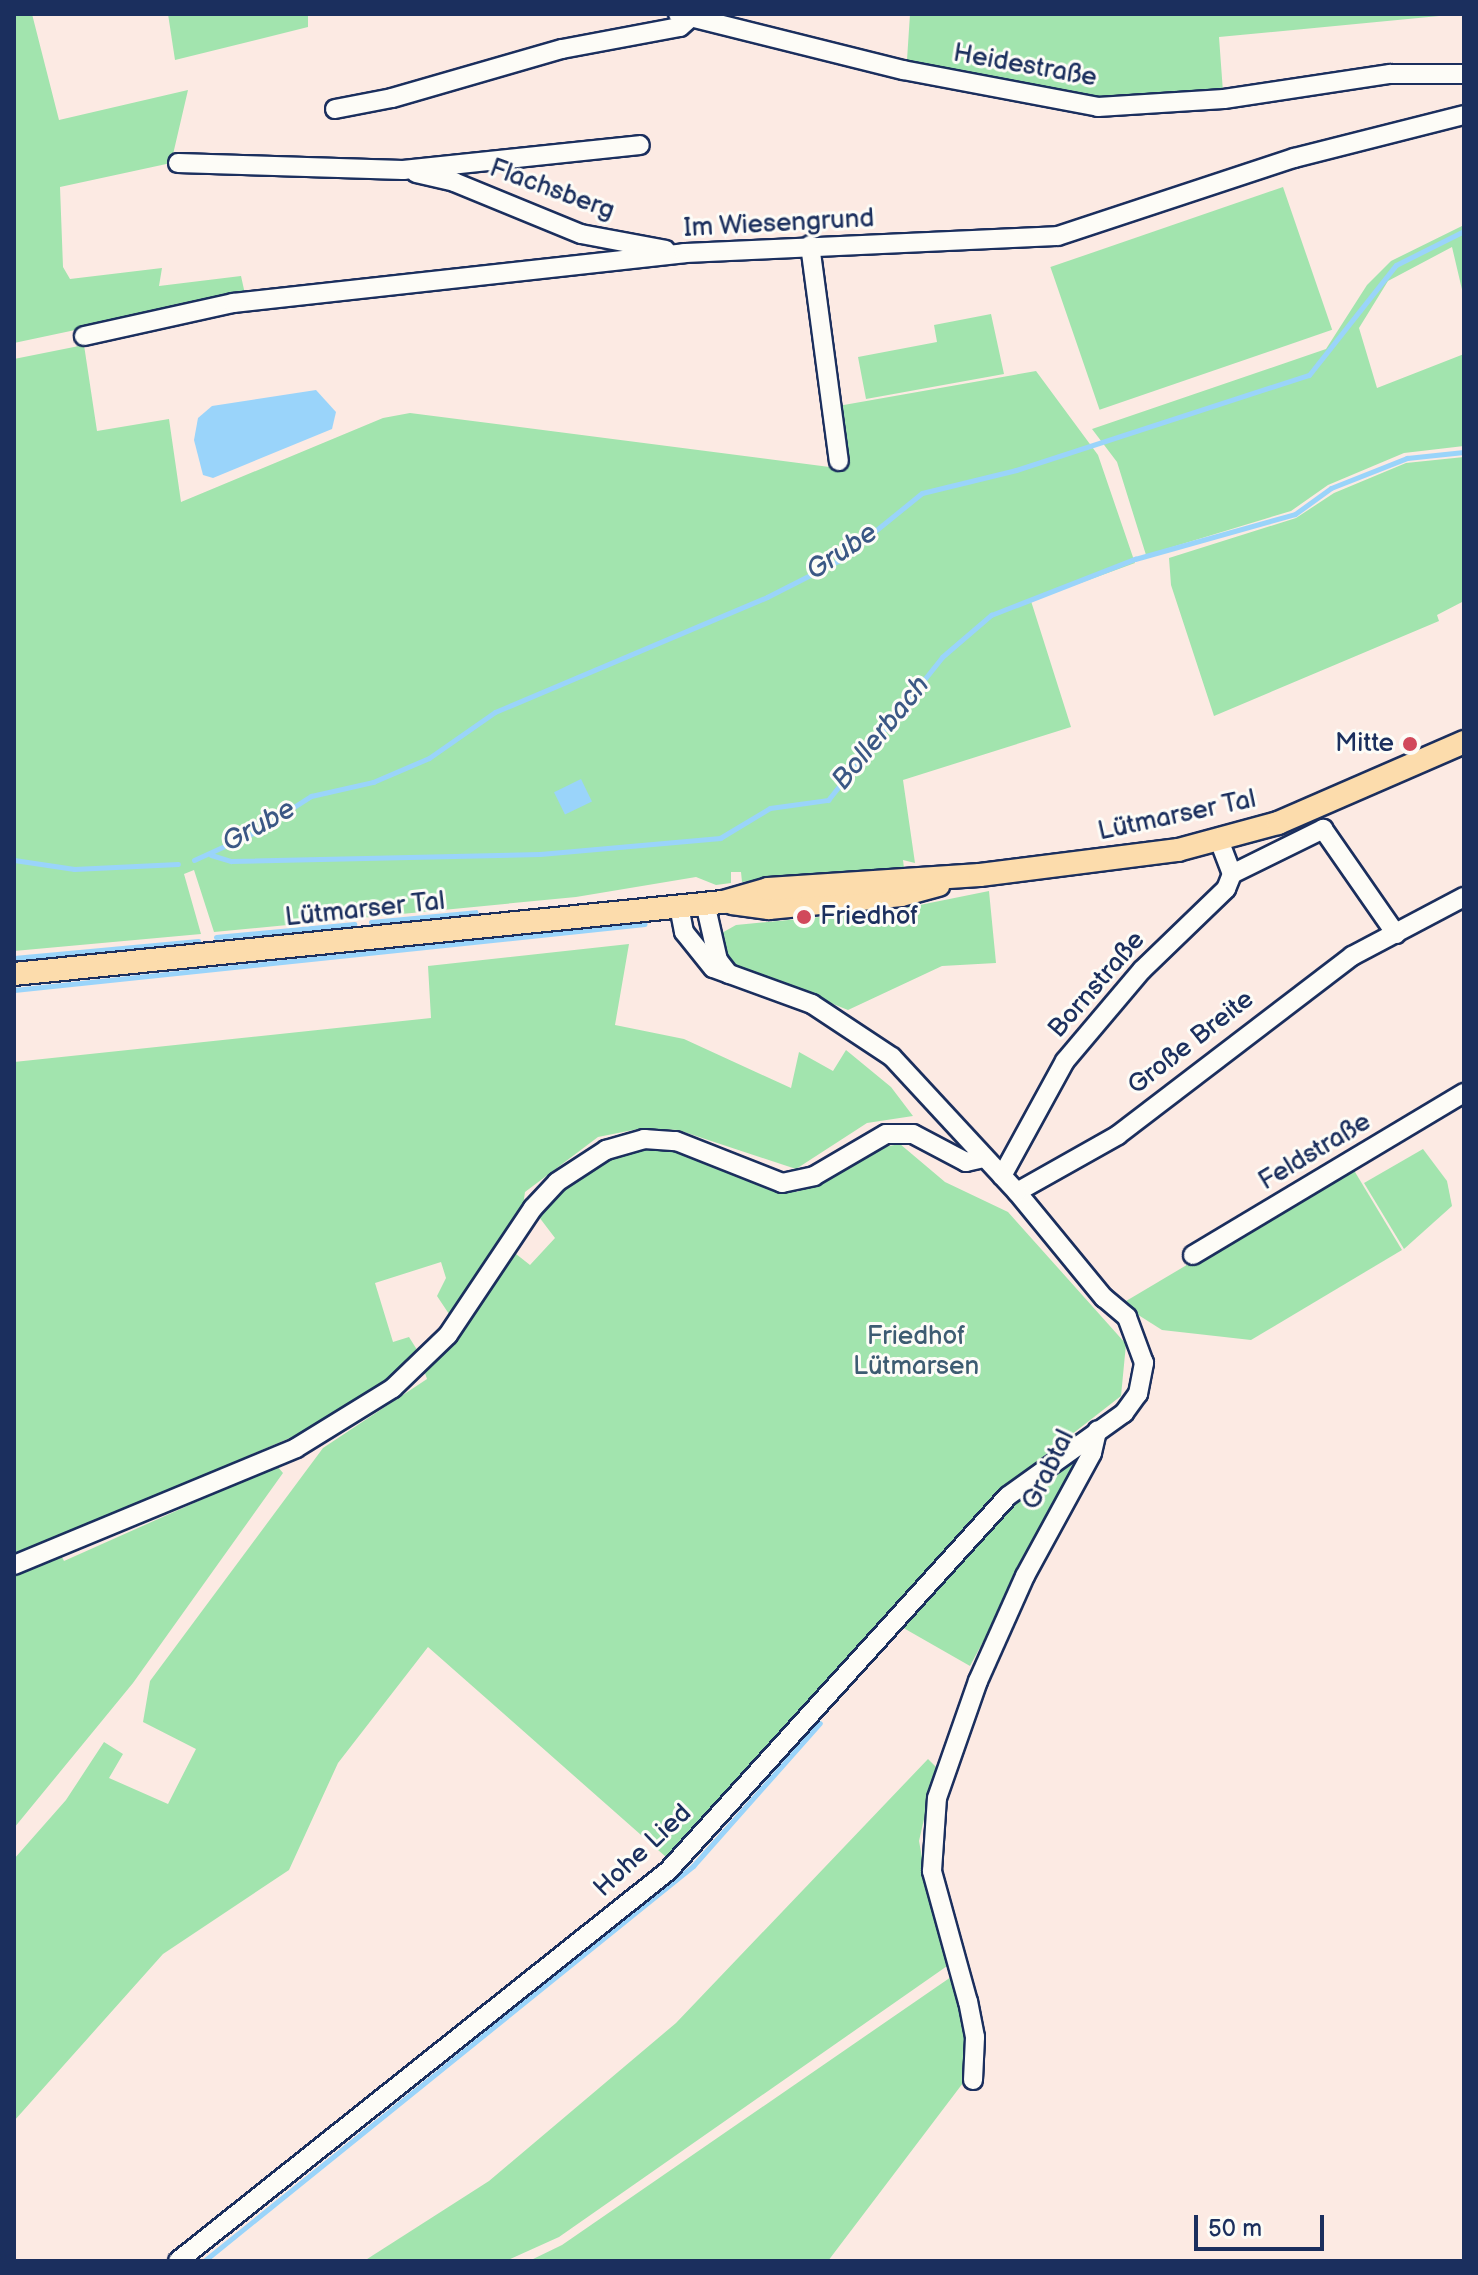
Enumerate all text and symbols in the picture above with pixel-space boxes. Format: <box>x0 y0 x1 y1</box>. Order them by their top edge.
street label: Heidestraße <box>951 38 1099 94</box>
street label: Flachsberg <box>485 153 619 227</box>
street label: Im Wiesengrund <box>682 203 876 245</box>
water label: Grube <box>800 516 884 588</box>
water label: Bollerbach <box>825 669 937 797</box>
place label: Mitte <box>1335 728 1394 760</box>
marker: Mitte <box>1401 735 1419 753</box>
street label: Lütmarser Tal <box>1095 784 1259 848</box>
water label: Grube <box>217 792 301 860</box>
street label: Lütmarser Tal <box>283 886 447 934</box>
place label: Friedhof <box>820 901 918 933</box>
marker: Friedhof <box>795 908 813 926</box>
street label: Bornstraße <box>1042 925 1152 1045</box>
street label: Große Breite <box>1122 984 1260 1102</box>
street label: Feldstraße <box>1253 1106 1377 1198</box>
park label: Friedhof Lütmarsen <box>853 1321 979 1382</box>
street label: Grabtal <box>1016 1425 1082 1515</box>
street label: Hohe Lied <box>588 1798 698 1904</box>
scale bar <box>1198 2199 1328 2249</box>
text: 50 m <box>1208 2214 1262 2243</box>

